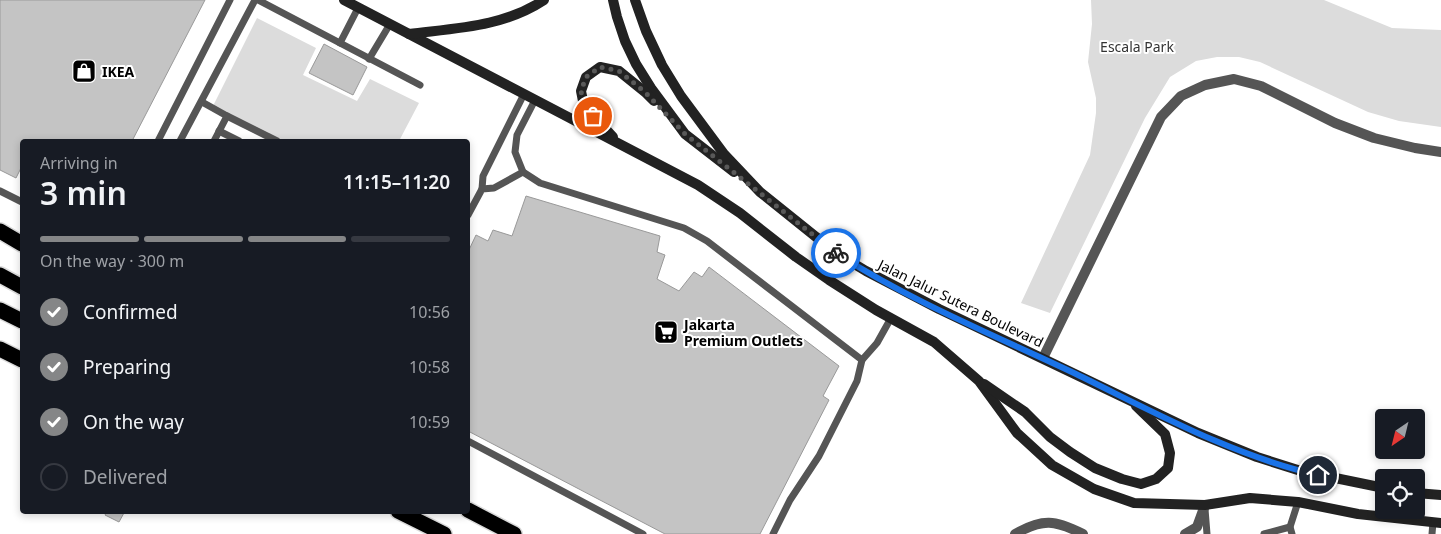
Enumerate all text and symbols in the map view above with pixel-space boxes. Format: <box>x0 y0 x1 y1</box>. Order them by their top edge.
park label: Escala Park <box>1100 37 1174 56</box>
shop icon: IKEA <box>71 58 97 84</box>
place label: IKEA <box>102 62 135 81</box>
pin <box>572 95 614 137</box>
icon: bag <box>579 102 607 130</box>
text: Arriving in <box>40 152 118 174</box>
text: 11:15–11:20 <box>343 169 450 195</box>
text: 3 min <box>40 171 127 214</box>
courier <box>811 228 861 278</box>
icon: bike <box>822 239 850 267</box>
text: On the way · 300 m <box>40 250 184 272</box>
street label: Jalan Jalur Sutera Boulevard <box>873 254 1047 351</box>
icon: check <box>40 298 68 326</box>
text: Confirmed <box>83 299 178 325</box>
text: 10:56 <box>409 301 450 323</box>
place label: Jakarta Premium Outlets <box>682 315 803 350</box>
supermarket icon: Jakarta Premium Outlets <box>653 319 679 345</box>
icon: check <box>40 353 68 381</box>
text: Preparing <box>83 354 171 380</box>
text: 10:58 <box>409 356 450 378</box>
icon: check <box>40 408 68 436</box>
text: On the way <box>83 409 184 435</box>
north arrow <box>1375 409 1425 459</box>
map controls <box>1375 409 1425 519</box>
text: 10:59 <box>409 411 450 433</box>
pin <box>1297 454 1339 496</box>
icon: home <box>1304 461 1332 489</box>
text: Delivered <box>83 464 168 490</box>
button: locate <box>1375 469 1425 519</box>

